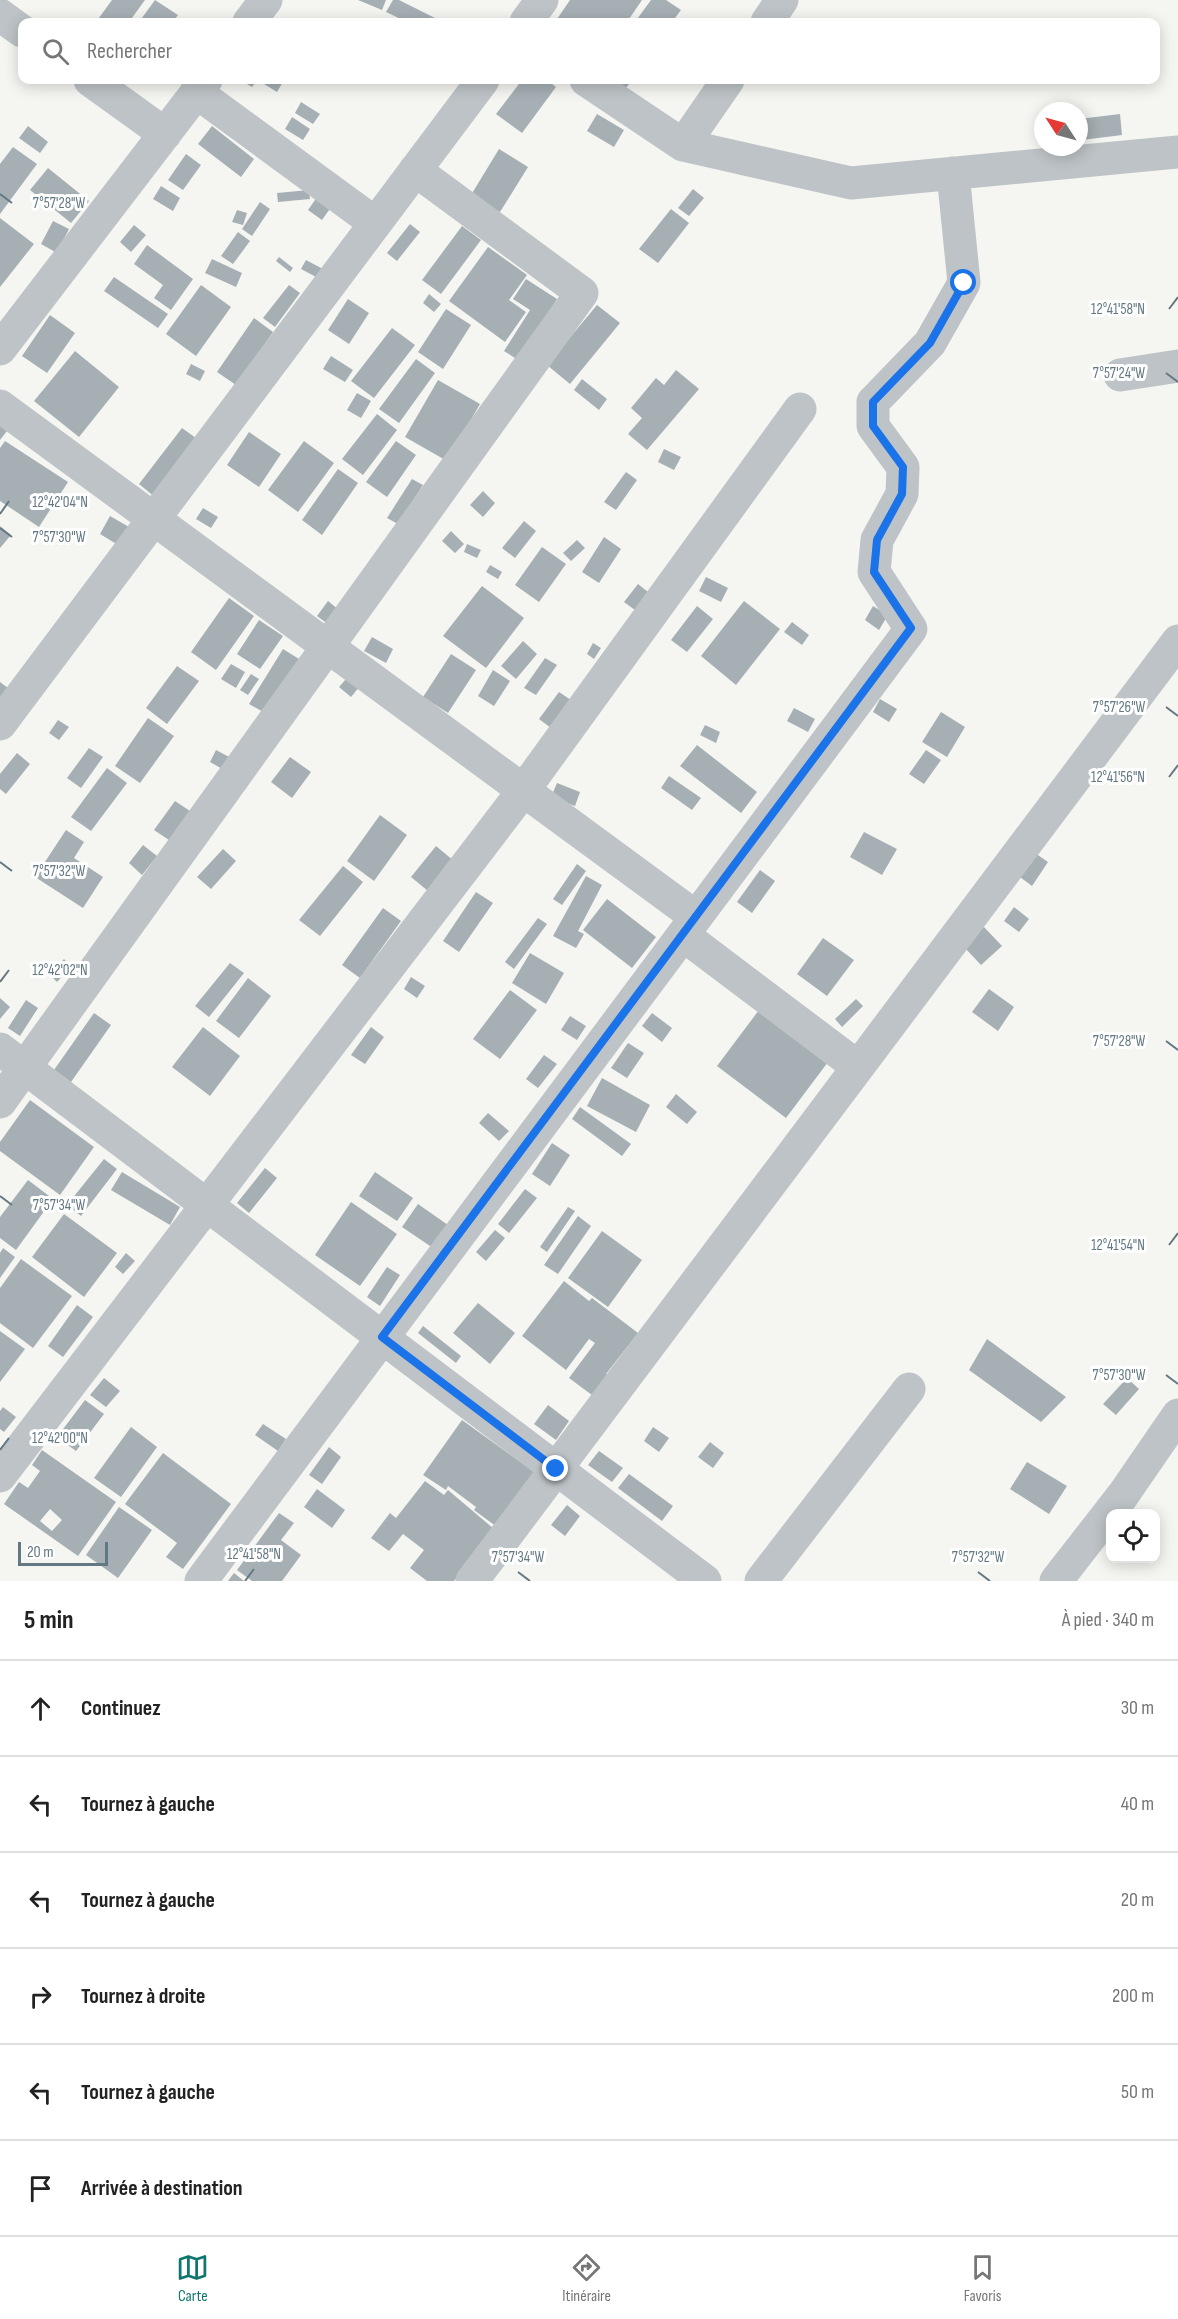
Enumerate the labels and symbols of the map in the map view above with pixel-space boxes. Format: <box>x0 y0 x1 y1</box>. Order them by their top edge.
north arrow <box>1034 102 1088 156</box>
text: 7°57'28"W <box>33 194 86 213</box>
route start <box>950 269 976 295</box>
text: 12°41'58"N <box>1091 300 1145 319</box>
text: 7°57'24"W <box>1093 364 1145 383</box>
text: 12°42'04"N <box>32 493 88 512</box>
text: 7°57'30"W <box>33 528 86 547</box>
text: 7°57'26"W <box>1093 698 1146 717</box>
text: 12°41'56"N <box>1091 768 1145 787</box>
text: 7°57'32"W <box>33 862 85 881</box>
text: 12°42'02"N <box>32 961 88 980</box>
text: 7°57'28"W <box>1093 1032 1146 1051</box>
text: 7°57'34"W <box>33 1196 85 1215</box>
text: 12°41'54"N <box>1091 1236 1145 1255</box>
text: 7°57'30"W <box>1093 1366 1146 1385</box>
text: 12°42'00"N <box>32 1429 88 1448</box>
route end <box>542 1455 568 1481</box>
scale bar <box>18 1539 108 1566</box>
text: 12°41'58"N <box>227 1545 281 1564</box>
text: 7°57'34"W <box>492 1548 544 1567</box>
text: 7°57'32"W <box>952 1548 1004 1567</box>

